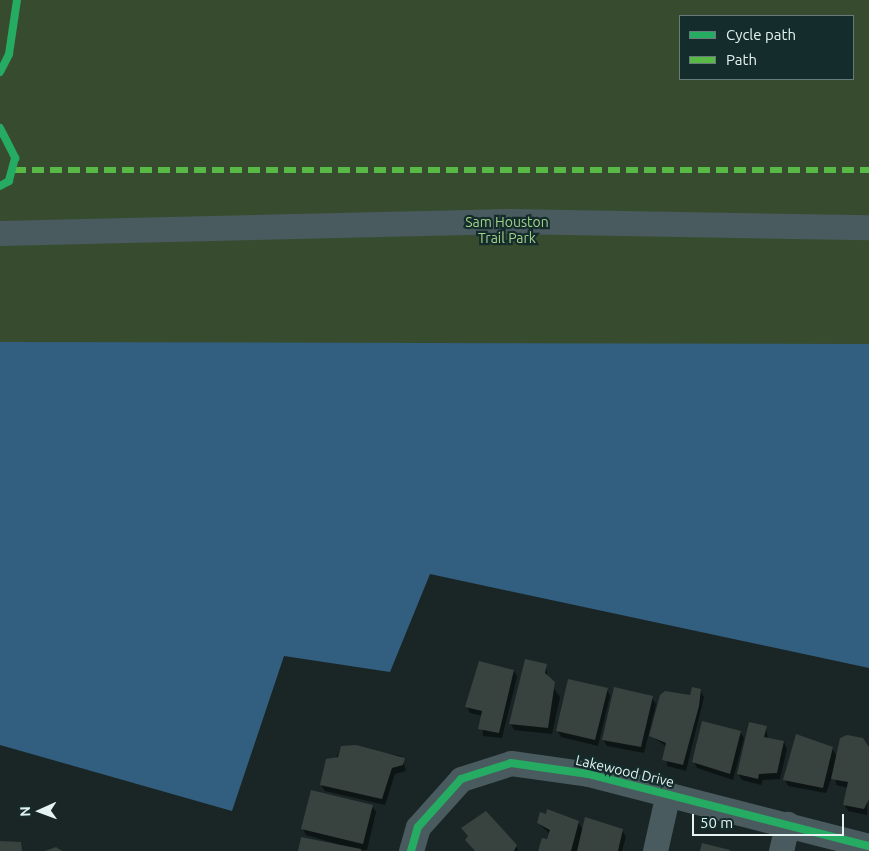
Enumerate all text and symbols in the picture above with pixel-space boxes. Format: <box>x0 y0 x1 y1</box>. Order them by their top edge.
legend <box>679 15 854 80</box>
text: Cycle path <box>726 26 796 43</box>
text: Path <box>726 51 757 68</box>
park label: Sam Houston Trail Park <box>465 214 549 246</box>
street label: Lakewood Drive <box>574 751 676 791</box>
north arrow <box>15 786 65 836</box>
scale bar <box>694 804 846 836</box>
text: N <box>17 806 33 817</box>
text: 50 m <box>700 814 733 831</box>

